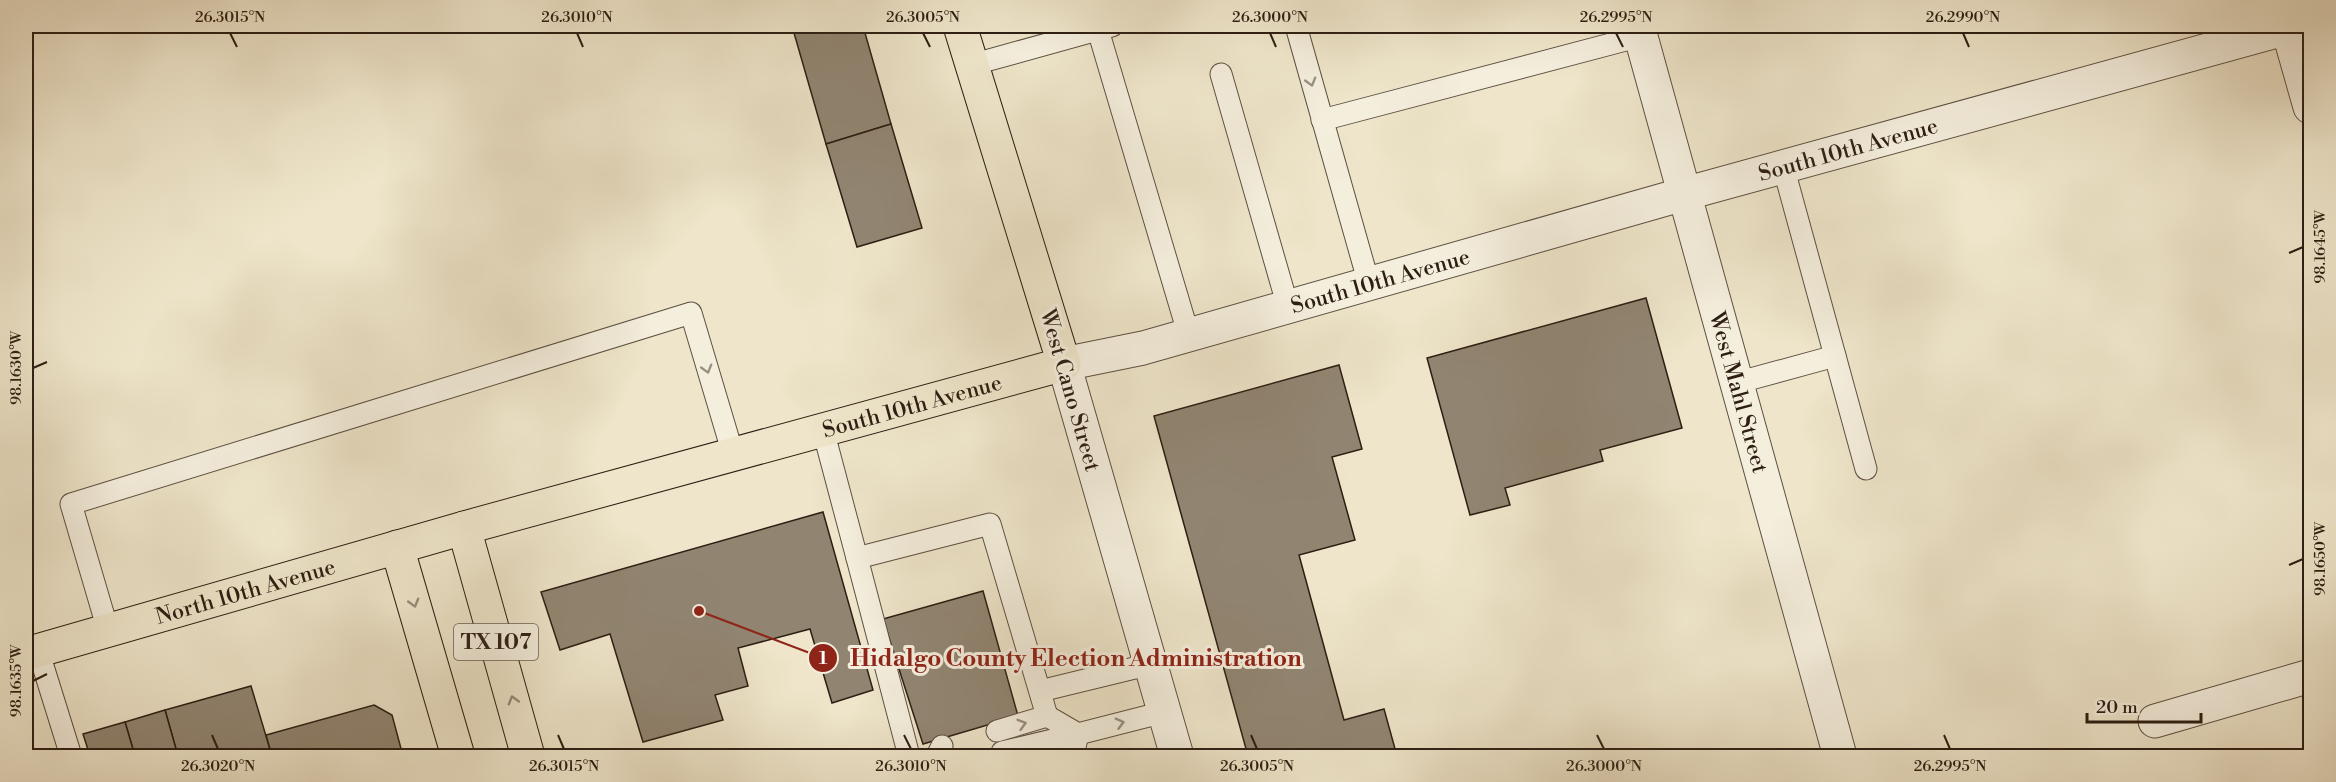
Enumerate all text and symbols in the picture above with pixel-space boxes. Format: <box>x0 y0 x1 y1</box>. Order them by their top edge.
text: 26.3015°N <box>195 8 265 27</box>
text: 26.3010°N <box>541 8 613 27</box>
text: 26.3005°N <box>886 8 960 27</box>
text: 26.3000°N <box>1232 8 1308 27</box>
text: 26.2995°N <box>1580 8 1652 27</box>
text: 26.2990°N <box>1926 8 2000 27</box>
one-way arrow <box>1304 77 1317 87</box>
street label: South 10th Avenue <box>1755 113 1941 188</box>
text: 98.1645°W <box>2311 210 2330 284</box>
street label: South 10th Avenue <box>1288 244 1473 320</box>
street label: West Cano Street <box>1033 305 1106 475</box>
street label: West Mahl Street <box>1702 308 1773 477</box>
text: 98.1630°W <box>7 331 26 405</box>
one-way arrow <box>700 363 712 374</box>
street label: South 10th Avenue <box>819 370 1005 444</box>
text: 98.1650°W <box>2311 522 2330 596</box>
street label: North 10th Avenue <box>152 554 339 631</box>
one-way arrow <box>407 597 419 608</box>
road number: TX 107 <box>454 624 538 660</box>
callout: Hidalgo County Election Administration <box>808 637 1314 679</box>
text: 98.1635°W <box>7 644 26 717</box>
text: Hidalgo County Election Administration <box>850 644 1302 674</box>
text: 1 <box>819 647 828 670</box>
scale bar <box>2087 686 2201 724</box>
one-way arrow <box>507 695 520 705</box>
text: 20 m <box>2096 696 2138 719</box>
one-way arrow <box>1017 718 1027 731</box>
one-way arrow <box>1114 718 1125 730</box>
text: 26.3020°N <box>181 757 255 776</box>
text: 26.3015°N <box>529 757 599 776</box>
text: 26.3010°N <box>875 757 947 776</box>
text: 26.3005°N <box>1220 757 1294 776</box>
text: 26.3000°N <box>1566 757 1642 776</box>
text: 26.2995°N <box>1914 757 1986 776</box>

